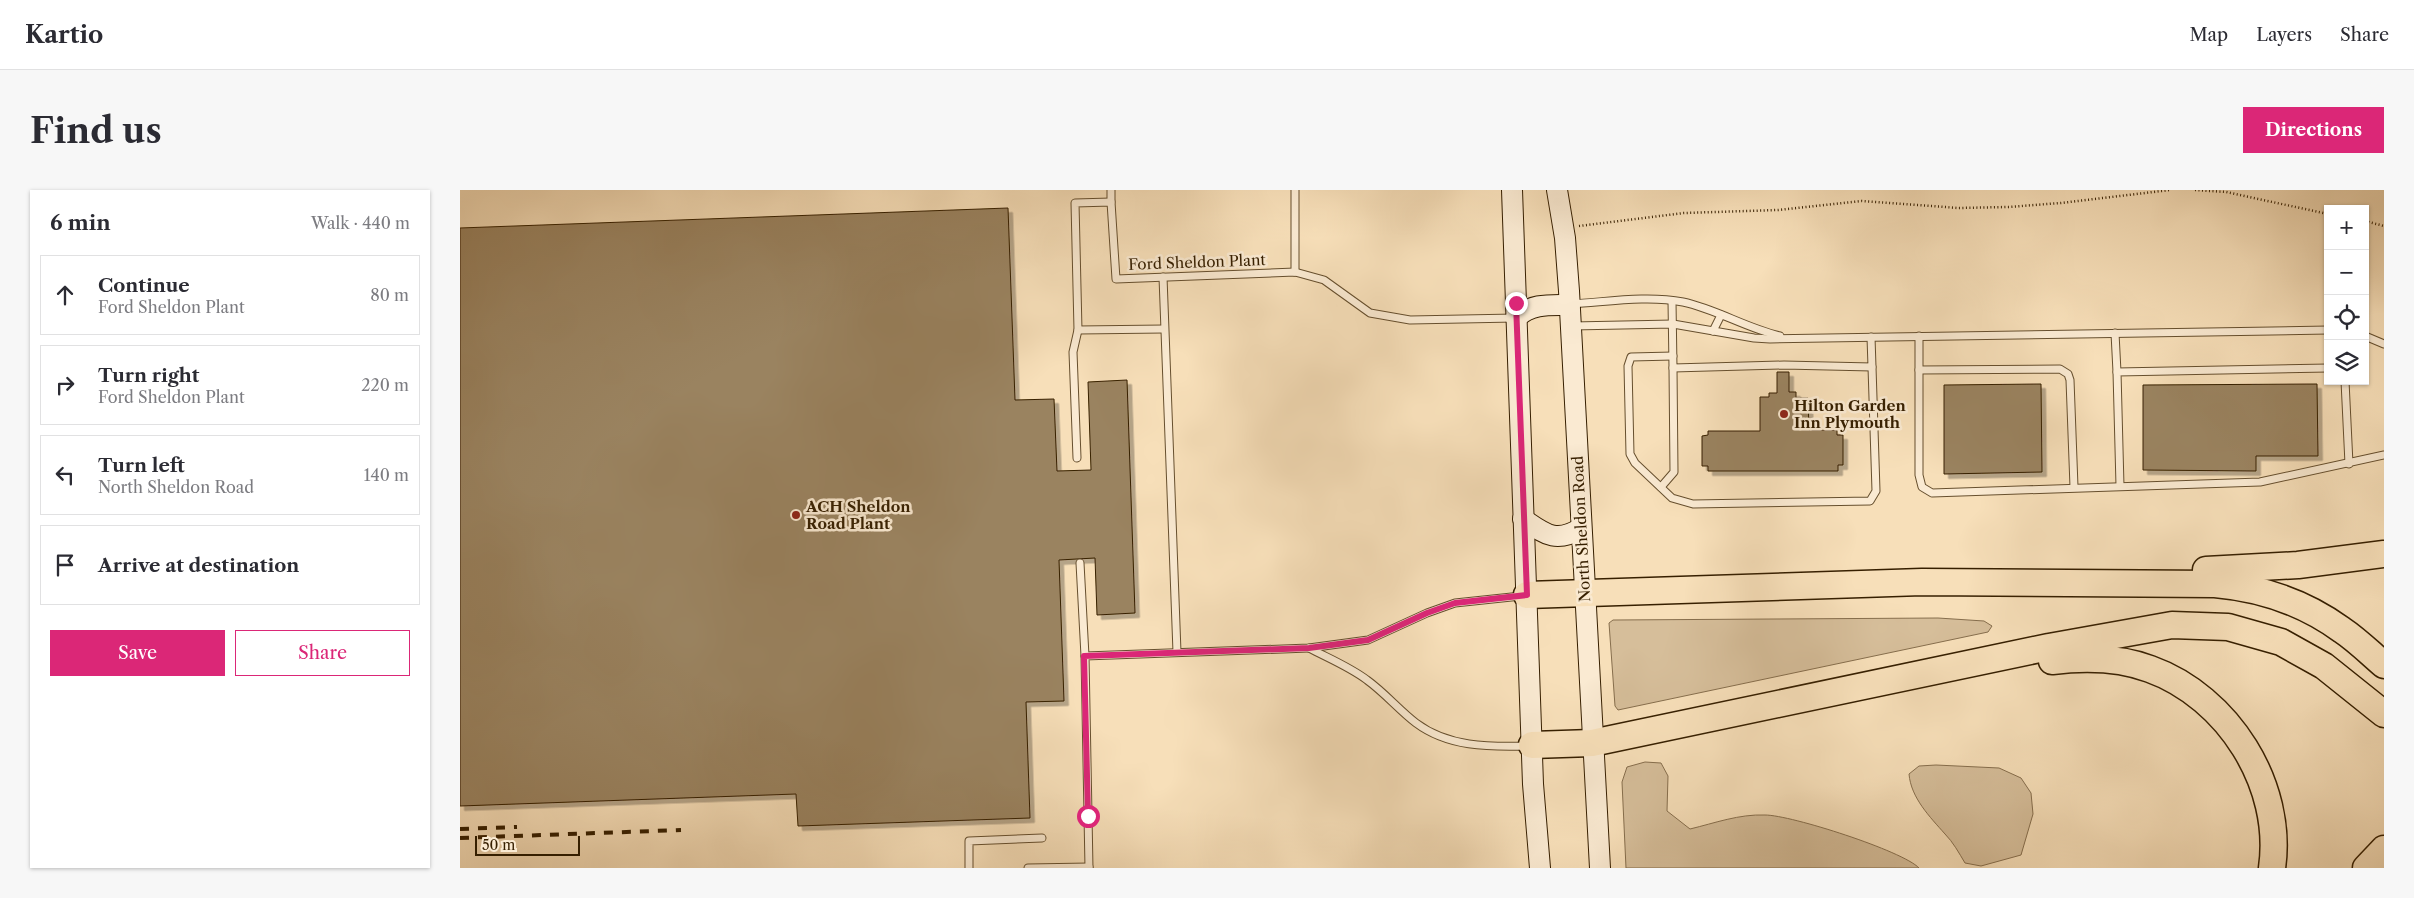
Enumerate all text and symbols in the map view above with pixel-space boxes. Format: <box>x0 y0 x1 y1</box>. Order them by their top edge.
text: Kartio <box>25 20 103 49</box>
text: Map <box>2190 24 2228 46</box>
text: Layers <box>2256 24 2312 46</box>
text: Share <box>2340 24 2389 46</box>
button: Directions <box>2243 107 2384 153</box>
text: Find us <box>30 109 162 152</box>
map controls <box>2324 205 2369 385</box>
button: + <box>2324 205 2369 250</box>
text: 6 min <box>50 210 111 235</box>
text: Walk · 440 m <box>311 213 410 233</box>
street label: Ford Sheldon Plant <box>1128 250 1267 274</box>
button: − <box>2324 250 2369 295</box>
text: Continue <box>98 274 190 297</box>
icon: ahead <box>51 281 79 309</box>
text: 80 m <box>370 285 409 305</box>
route end <box>1505 292 1528 315</box>
button: locate <box>2324 295 2369 340</box>
text: Ford Sheldon Plant <box>98 297 245 317</box>
button: layers <box>2324 340 2369 385</box>
text: Turn right <box>98 364 199 387</box>
icon: right <box>51 371 79 399</box>
text: 220 m <box>361 375 409 395</box>
text: Ford Sheldon Plant <box>98 387 245 407</box>
place label: Hilton Garden Inn Plymouth <box>1794 396 1906 432</box>
marker: Hilton Garden Inn Plymouth <box>1778 408 1790 420</box>
text: Turn left <box>98 454 185 477</box>
street label: North Sheldon Road <box>1568 455 1594 603</box>
icon: left <box>51 461 79 489</box>
text: 140 m <box>364 465 409 485</box>
text: North Sheldon Road <box>98 477 254 497</box>
place label: ACH Sheldon Road Plant <box>805 497 911 533</box>
marker: ACH Sheldon Road Plant <box>790 509 802 521</box>
icon: arrive <box>51 551 79 579</box>
text: Arrive at destination <box>98 554 299 577</box>
button: Save <box>50 630 225 676</box>
button: Share <box>235 630 410 676</box>
route start <box>1077 805 1100 828</box>
scale bar <box>475 833 580 856</box>
text: 50 m <box>482 836 515 854</box>

